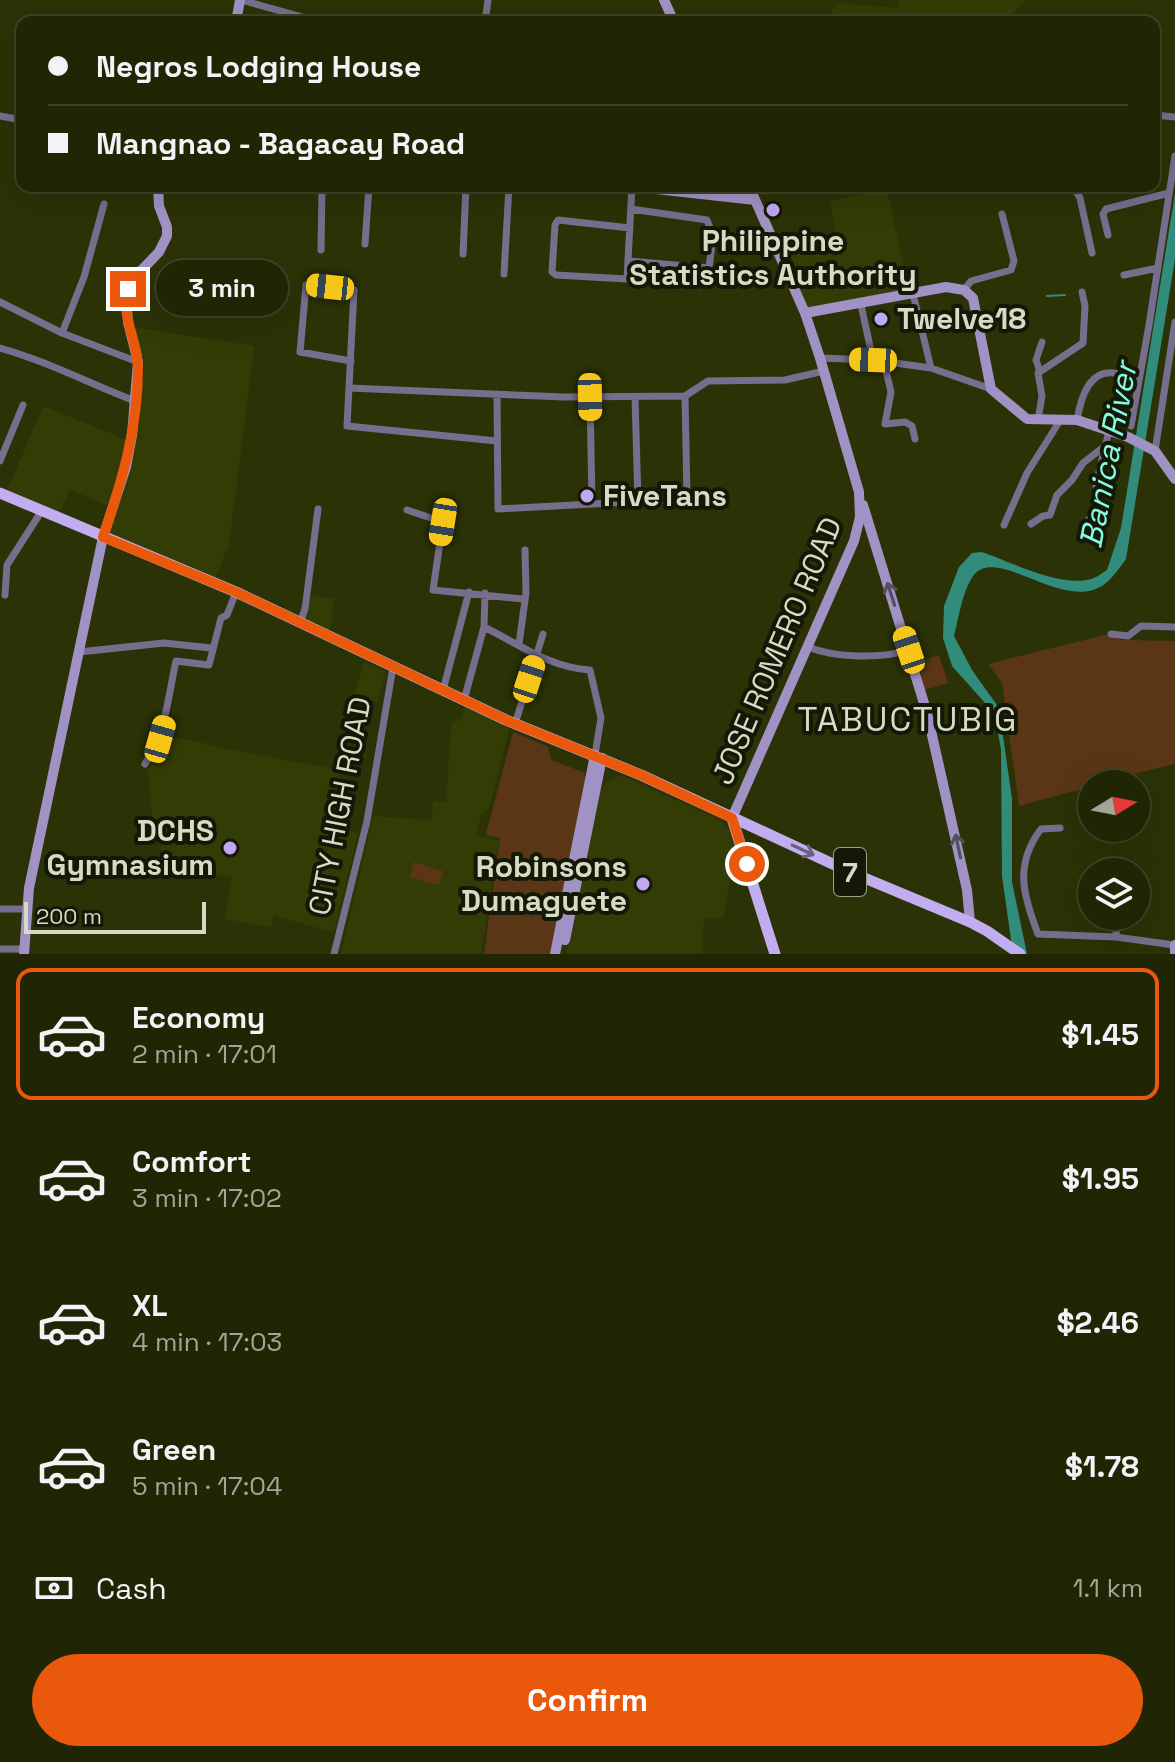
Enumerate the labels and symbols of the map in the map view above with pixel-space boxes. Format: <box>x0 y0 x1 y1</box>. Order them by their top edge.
marker: Philippine Statistics Authority <box>764 201 782 219</box>
place label: Philippine Statistics Authority <box>629 221 917 294</box>
callout: 3 min <box>156 261 288 317</box>
route end <box>110 271 146 307</box>
car <box>305 273 355 301</box>
place label: Twelve18 <box>897 299 1026 338</box>
marker: Twelve18 <box>872 310 890 328</box>
car <box>849 347 897 373</box>
water label: Banica River <box>1070 356 1146 551</box>
car <box>578 373 602 421</box>
place label: FiveTans <box>603 476 727 515</box>
marker: FiveTans <box>578 487 596 505</box>
car <box>427 496 459 548</box>
street label: JOSE ROMERO ROAD <box>703 511 850 790</box>
one-way arrow <box>883 582 898 607</box>
car <box>890 623 928 677</box>
car <box>510 652 548 706</box>
street label: CITY HIGH ROAD <box>299 693 380 918</box>
district label: TABUCTUBIG <box>797 698 1019 741</box>
car <box>142 713 178 765</box>
north arrow <box>1078 770 1150 842</box>
place label: DCHS Gymnasium <box>47 811 214 884</box>
one-way arrow <box>950 833 965 859</box>
marker: DCHS Gymnasium <box>221 839 239 857</box>
one-way arrow <box>790 843 814 858</box>
route start <box>729 846 765 882</box>
place label: Robinsons Dumaguete <box>461 847 627 920</box>
road number: 7 <box>834 848 866 896</box>
marker: Robinsons Dumaguete <box>634 875 652 893</box>
scale bar <box>24 898 206 934</box>

